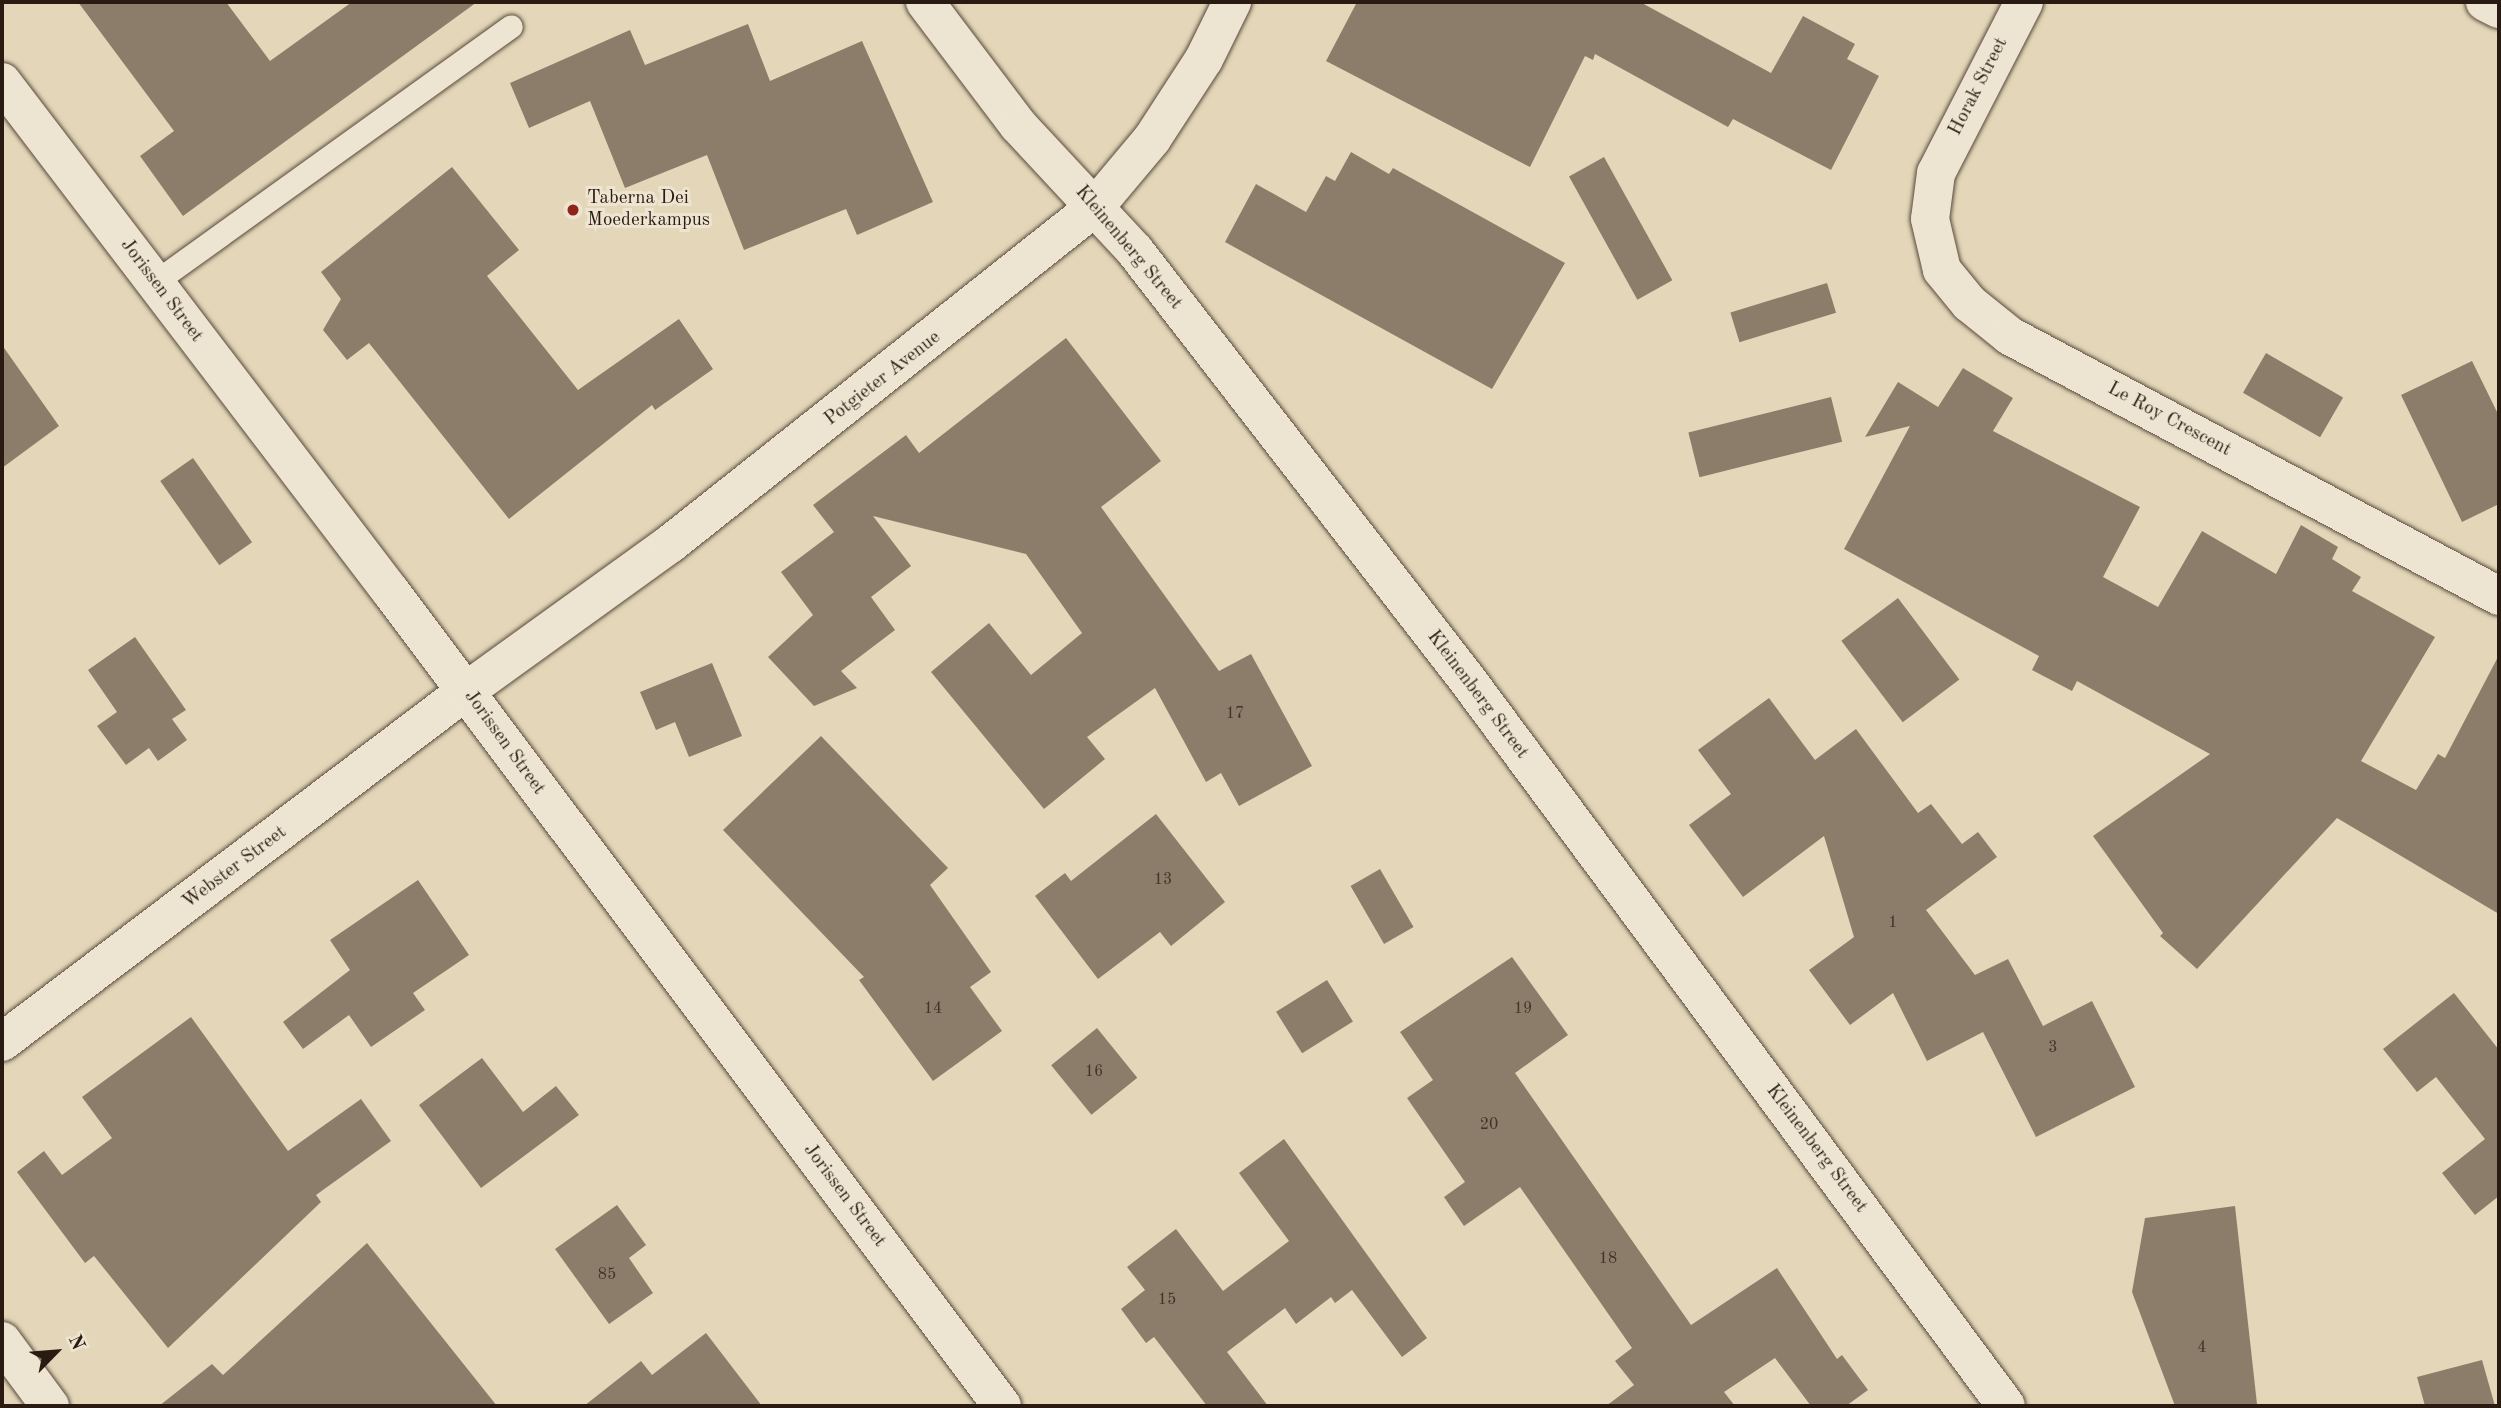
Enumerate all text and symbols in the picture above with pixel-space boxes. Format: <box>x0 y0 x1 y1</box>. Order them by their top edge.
street label: Horak Street <box>1945 34 2013 140</box>
street label: Kleinenberg Street <box>1070 181 1186 315</box>
place label: Taberna Dei Moederkampus <box>587 188 710 232</box>
marker: Taberna Dei Moederkampus <box>565 202 581 218</box>
street label: Jorissen Street <box>115 235 207 347</box>
street label: Potgieter Avenue <box>820 327 946 431</box>
street label: Le Roy Crescent <box>2103 378 2235 462</box>
street label: Kleinenberg Street <box>1421 626 1533 764</box>
street label: Jorissen Street <box>458 686 550 800</box>
house number: 17 <box>1226 704 1244 724</box>
street label: Webster Street <box>179 822 291 914</box>
house number: 13 <box>1154 870 1172 890</box>
house number: 1 <box>1888 913 1898 933</box>
house number: 14 <box>924 999 942 1019</box>
house number: 19 <box>1514 999 1532 1019</box>
house number: 3 <box>2048 1038 2058 1058</box>
house number: 16 <box>1085 1062 1103 1082</box>
street label: Kleinenberg Street <box>1760 1080 1872 1218</box>
house number: 20 <box>1480 1115 1498 1135</box>
street label: Jorissen Street <box>798 1140 890 1252</box>
house number: 18 <box>1599 1249 1617 1269</box>
house number: 85 <box>598 1265 616 1285</box>
house number: 15 <box>1158 1290 1176 1310</box>
north arrow <box>21 1317 91 1387</box>
text: N <box>64 1332 87 1354</box>
house number: 4 <box>2197 1338 2207 1358</box>

